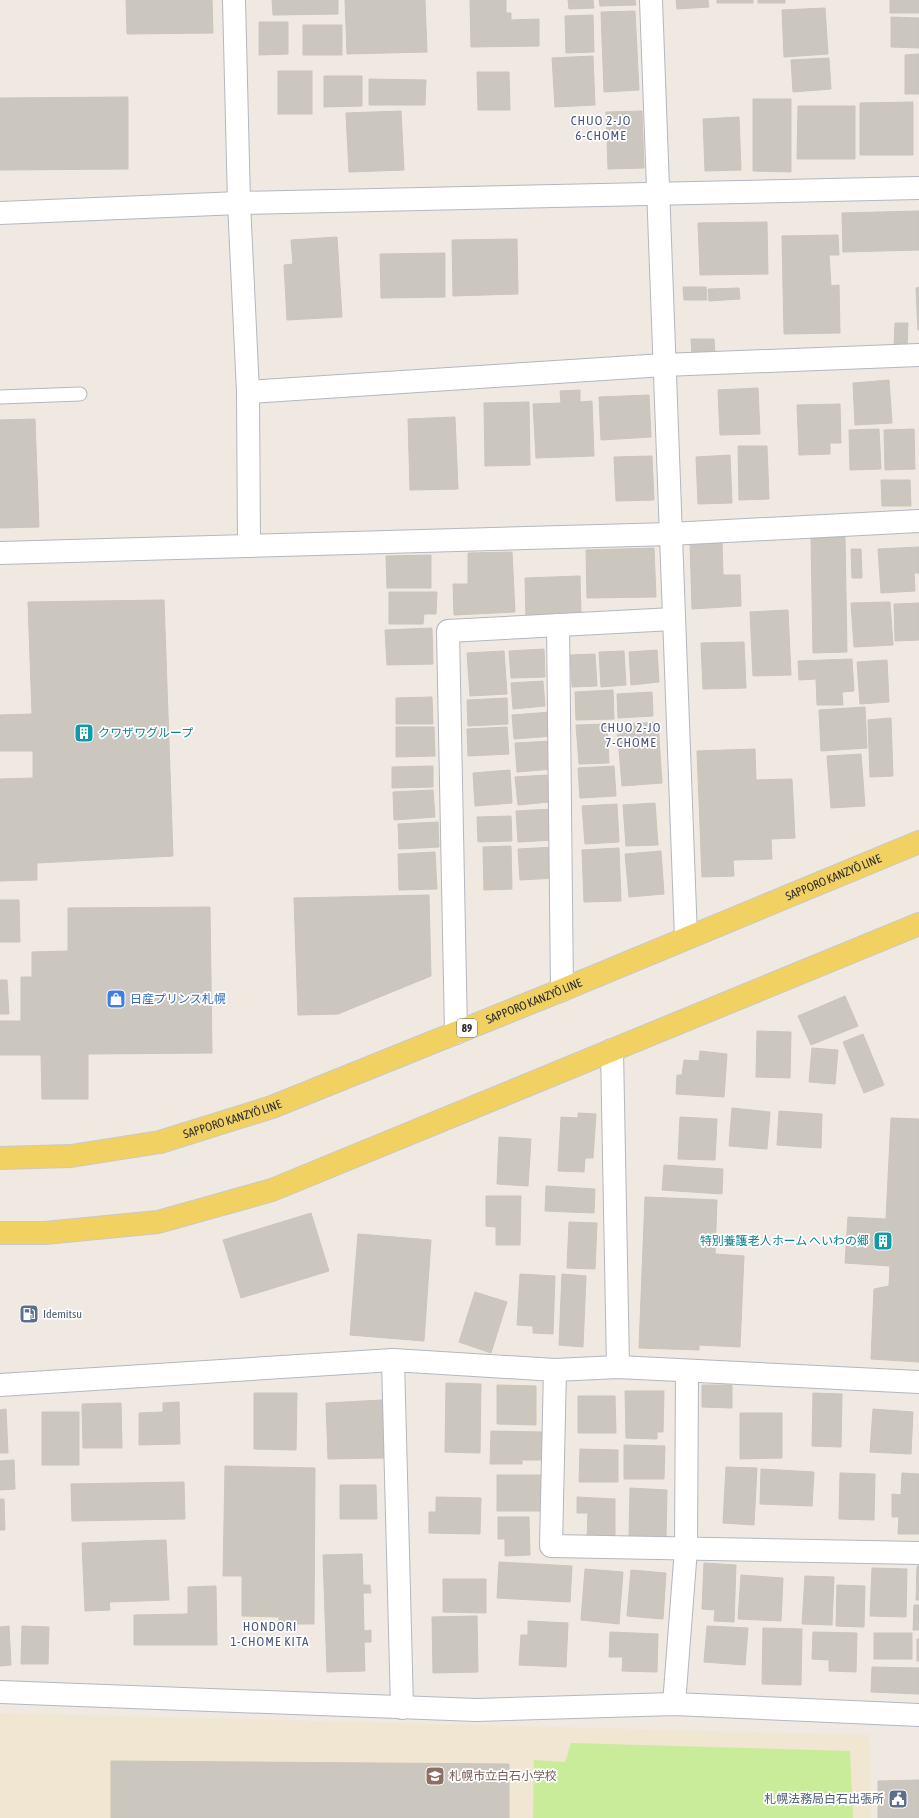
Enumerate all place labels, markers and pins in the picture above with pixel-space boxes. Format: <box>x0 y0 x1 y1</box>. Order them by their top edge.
building icon: クワザワグループ <box>73 722 95 744</box>
place label: クワザワグループ <box>98 726 193 740</box>
shop icon: 日産プリンス札幌 <box>105 988 127 1010</box>
place label: 日産プリンス札幌 <box>130 992 226 1006</box>
building icon: 特別養護老人ホーム へいわの郷 <box>872 1230 894 1252</box>
place label: 特別養護老人ホーム へいわの郷 <box>700 1234 869 1248</box>
fuel station icon: Idemitsu <box>18 1303 40 1325</box>
place label: Idemitsu <box>43 1307 82 1321</box>
school or university icon: 札幌市立白石小学校 <box>424 1765 446 1787</box>
place label: 札幌市立白石小学校 <box>449 1769 557 1783</box>
public building icon: 札幌法務局白石出張所 <box>887 1788 909 1810</box>
place label: 札幌法務局白石出張所 <box>764 1792 884 1806</box>

